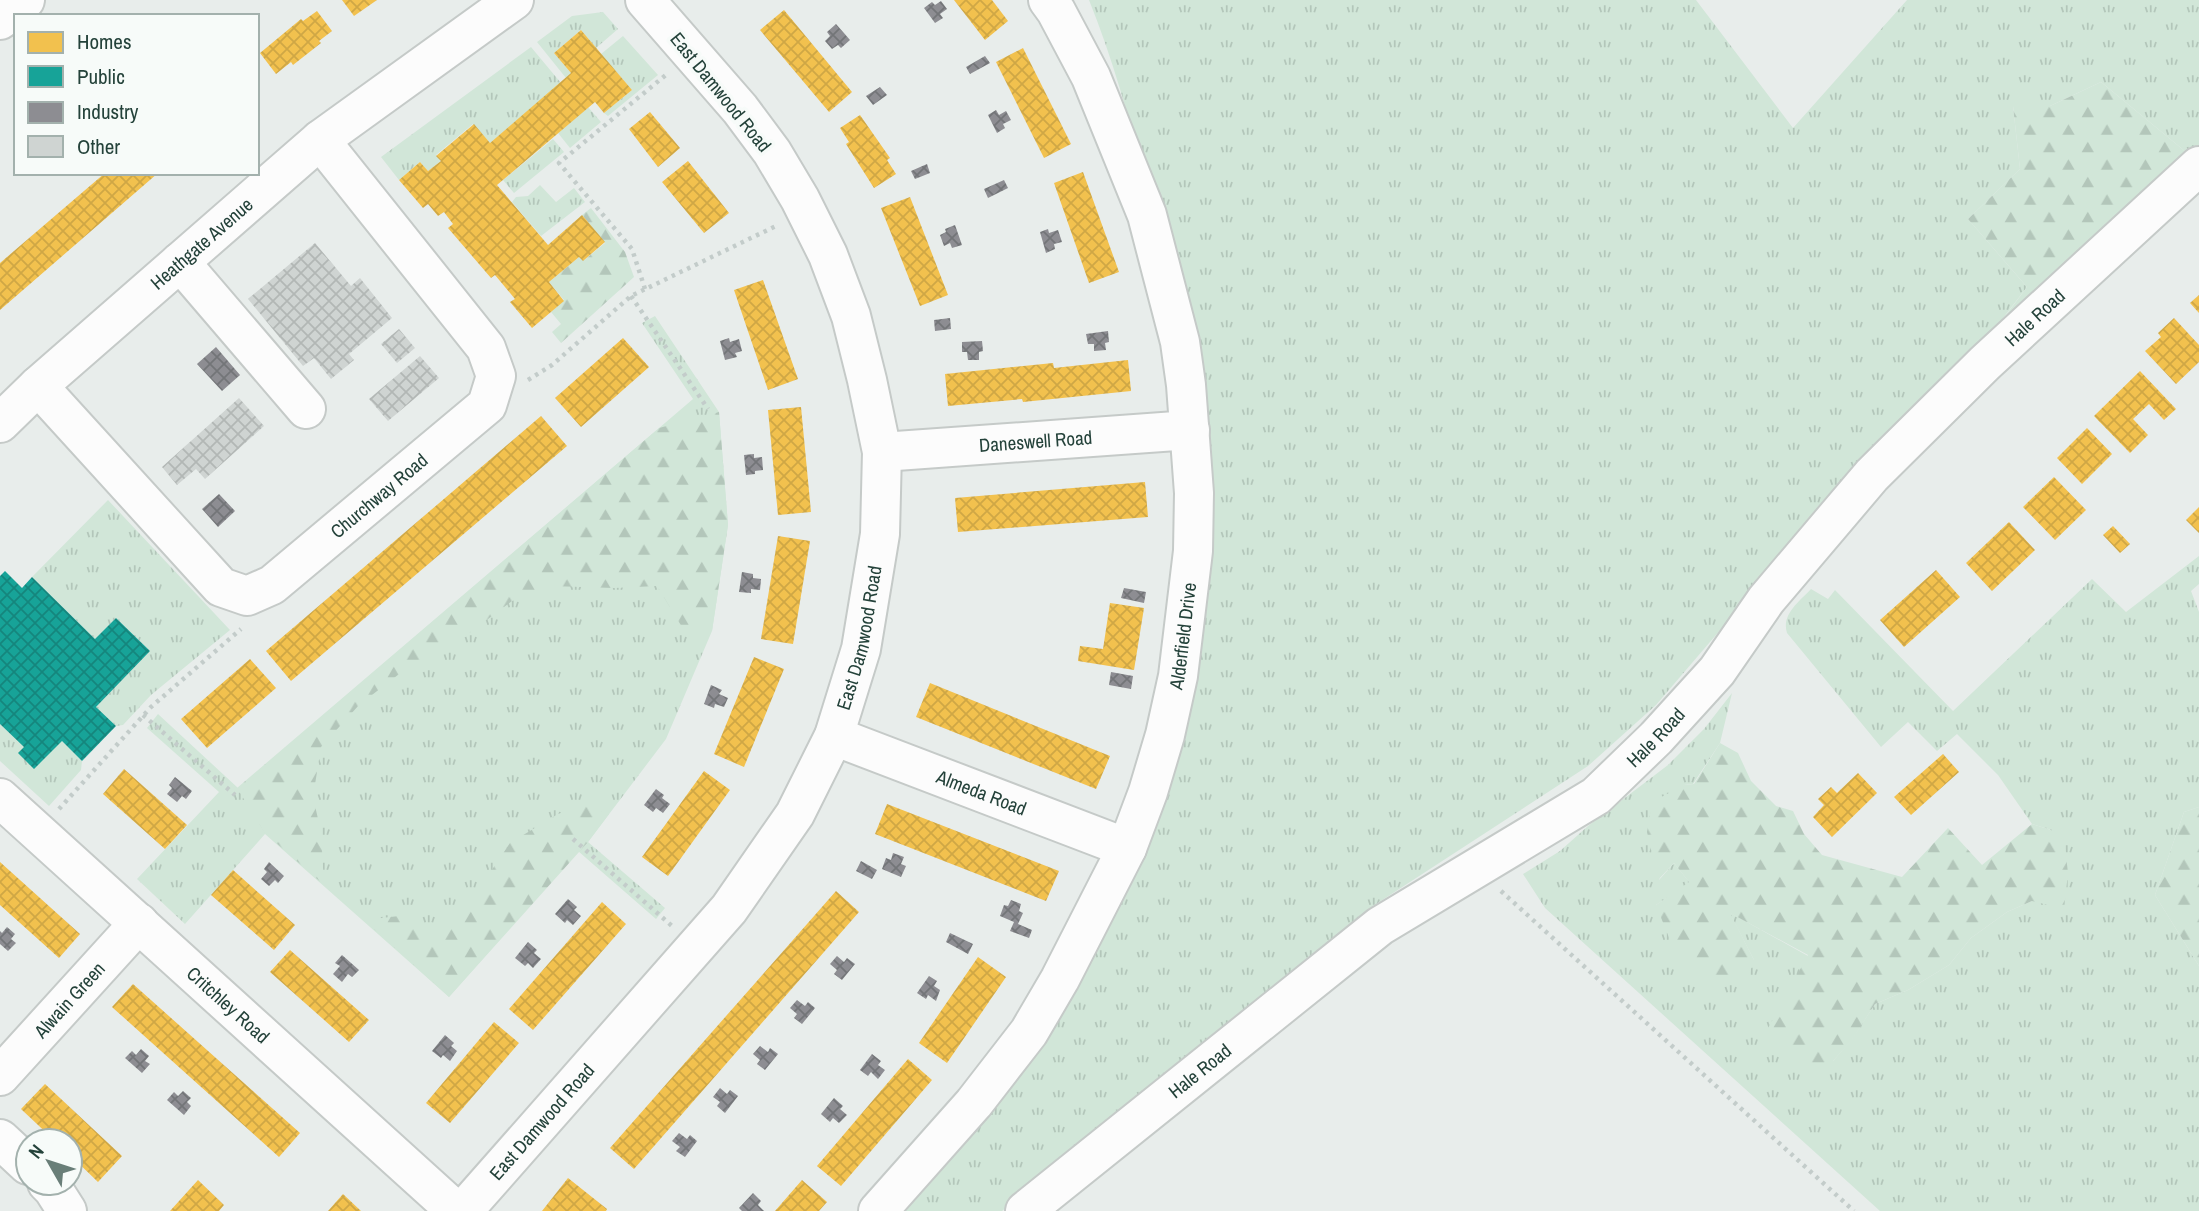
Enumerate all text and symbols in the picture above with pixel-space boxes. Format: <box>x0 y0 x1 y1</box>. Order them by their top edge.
legend <box>14 14 259 175</box>
text: Homes <box>77 27 132 56</box>
street label: East Damwood Road <box>665 27 777 157</box>
text: Public <box>77 62 125 91</box>
text: Industry <box>77 97 139 126</box>
text: Other <box>77 132 120 161</box>
street label: Heathgate Avenue <box>145 191 258 295</box>
street label: Hale Road <box>1999 283 2070 352</box>
street label: Daneswell Road <box>978 424 1093 458</box>
street label: Churchway Road <box>325 447 433 544</box>
street label: East Damwood Road <box>830 564 888 713</box>
street label: Alderfield Drive <box>1162 581 1202 693</box>
street label: Hale Road <box>1621 702 1691 773</box>
street label: Almeda Road <box>932 763 1030 821</box>
street label: Alwain Green <box>27 956 111 1044</box>
street label: Critchley Road <box>181 961 275 1049</box>
street label: Hale Road <box>1163 1038 1237 1104</box>
street label: East Damwood Road <box>483 1058 600 1186</box>
north arrow <box>14 1127 84 1197</box>
text: N <box>22 1139 49 1164</box>

